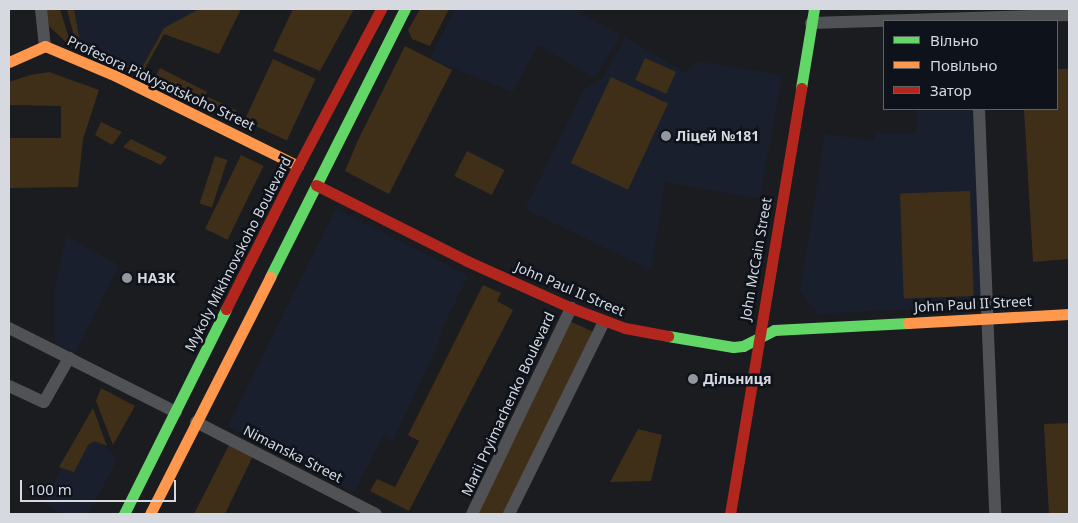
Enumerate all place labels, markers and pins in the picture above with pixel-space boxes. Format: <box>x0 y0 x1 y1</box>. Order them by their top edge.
place label: Ліцей №181 <box>676 128 759 144</box>
marker: Ліцей №181 <box>660 130 672 142</box>
place label: НАЗК <box>137 270 175 286</box>
marker: НАЗК <box>121 272 133 284</box>
place label: Дільниця <box>703 371 771 387</box>
marker: Дільниця <box>687 373 699 385</box>

